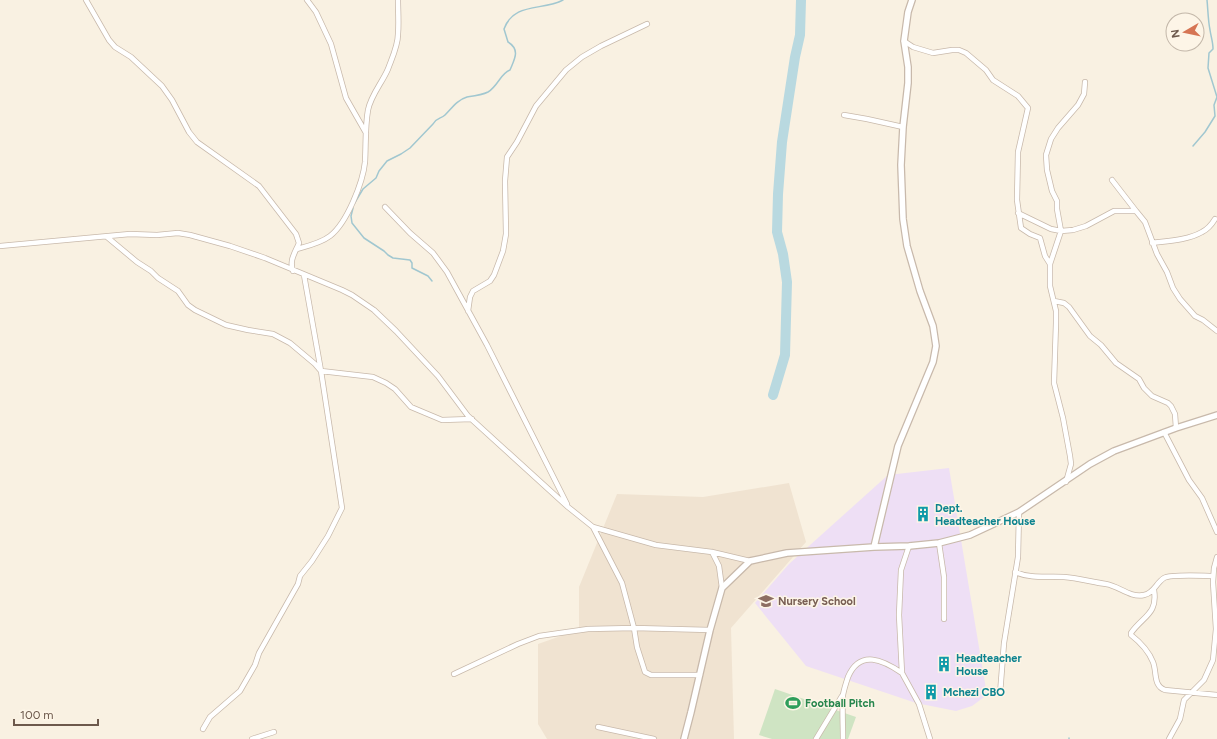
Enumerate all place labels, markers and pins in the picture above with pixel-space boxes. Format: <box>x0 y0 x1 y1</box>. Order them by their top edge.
place label: Dept. Headteacher House <box>935 502 1035 528</box>
building icon: Dept. Headteacher House <box>914 505 932 523</box>
school or university icon: Nursery School <box>757 592 775 610</box>
place label: Nursery School <box>778 595 856 608</box>
place label: Headteacher House <box>956 652 1022 678</box>
building icon: Headteacher House <box>935 655 953 673</box>
building icon: Mchezi CBO <box>922 683 940 701</box>
place label: Mchezi CBO <box>943 686 1005 699</box>
sports icon: Football Pitch <box>784 694 802 712</box>
place label: Football Pitch <box>805 697 875 710</box>

